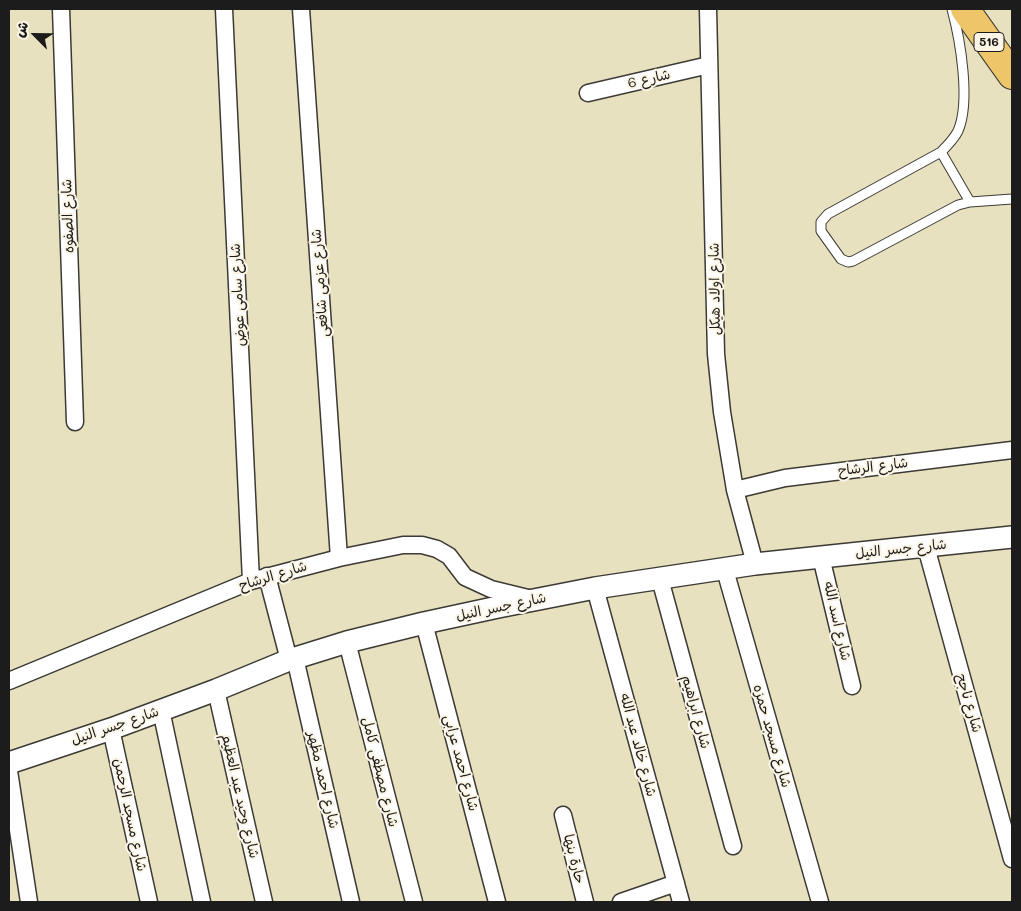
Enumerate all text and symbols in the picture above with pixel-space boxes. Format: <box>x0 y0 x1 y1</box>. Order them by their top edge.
north arrow <box>10 10 60 60</box>
text: ش <box>9 18 32 40</box>
road number: 516 <box>974 32 1004 52</box>
street label: شارع 6 <box>626 66 672 92</box>
street label: شارع الصفوه <box>58 179 78 253</box>
street label: شارع عزمى شافعى <box>308 228 332 338</box>
street label: شارع اولاد هيكل <box>706 242 724 336</box>
street label: شارع سامى عوض <box>227 243 249 347</box>
street label: شارع الرشاح <box>837 454 909 480</box>
street label: شارع جسر النيل <box>854 536 948 562</box>
street label: شارع الرشاح <box>237 558 309 594</box>
street label: شارع اسد الله <box>820 580 854 662</box>
street label: شارع جسر النيل <box>454 589 548 625</box>
street label: شارع ناجح <box>953 671 985 735</box>
street label: شارع ابراهيم <box>678 673 714 751</box>
street label: شارع مسجد حمزه <box>749 682 795 790</box>
street label: شارع خالد عبد الله <box>616 692 660 798</box>
street label: شارع جسر النيل <box>69 703 161 749</box>
street label: شارع احمد عرابى <box>440 713 482 813</box>
street label: شارع مصطفى كامل <box>358 715 402 829</box>
street label: شارع احمد مظهر <box>304 730 342 830</box>
street label: شارع وحيد عبد العظيم <box>217 732 263 860</box>
street label: شارع مسجد الرحمن <box>110 757 150 873</box>
street label: حارة بنها <box>560 833 588 885</box>

